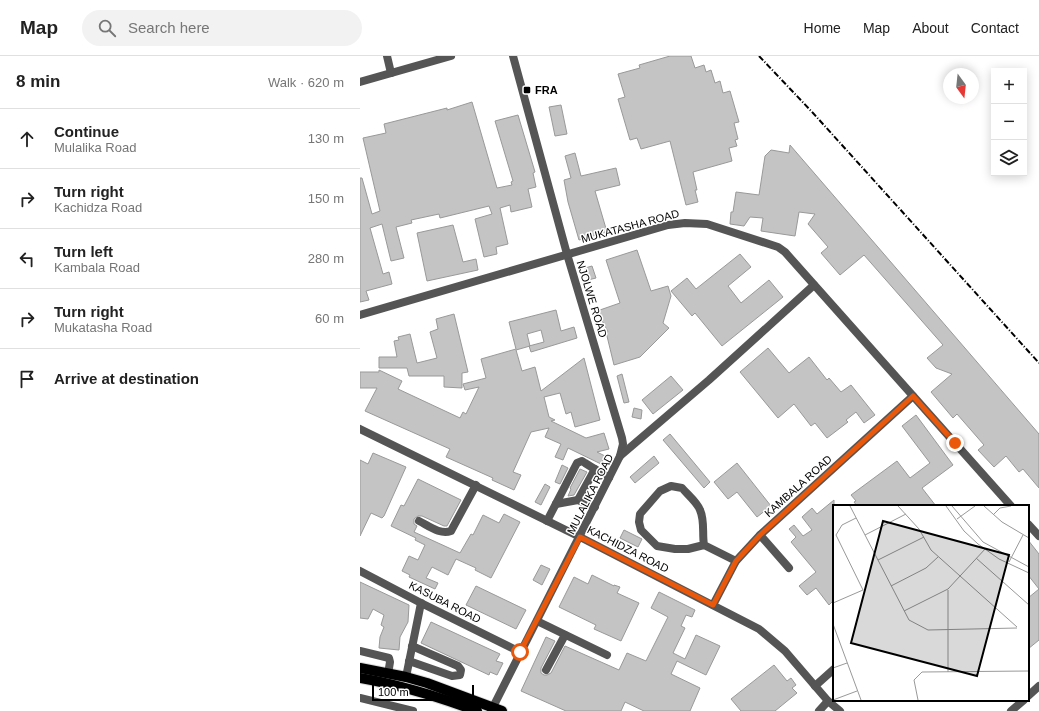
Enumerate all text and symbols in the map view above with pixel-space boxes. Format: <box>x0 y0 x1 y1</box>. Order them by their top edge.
search box <box>82 10 362 46</box>
text: Map <box>20 17 58 38</box>
icon: search <box>96 17 118 39</box>
text: Search here <box>128 19 210 36</box>
text: Home <box>804 20 841 36</box>
text: Map <box>863 20 890 36</box>
text: About <box>912 20 949 36</box>
text: Contact <box>971 20 1019 36</box>
north arrow <box>943 68 979 104</box>
map controls <box>991 68 1027 176</box>
button: + <box>991 68 1027 104</box>
text: 8 min <box>16 72 60 91</box>
text: Walk · 620 m <box>268 75 344 90</box>
place label: FRA <box>535 84 558 96</box>
marker: FRA <box>522 85 532 95</box>
button: − <box>991 104 1027 140</box>
text: Continue <box>54 123 119 140</box>
icon: ahead <box>16 128 38 150</box>
text: 130 m <box>308 131 344 146</box>
text: Mulalika Road <box>54 140 136 155</box>
button: layers <box>991 140 1027 176</box>
text: Turn right <box>54 183 124 200</box>
icon: right <box>16 188 38 210</box>
text: 150 m <box>308 191 344 206</box>
text: Kachidza Road <box>54 200 142 215</box>
street label: MUKATASHA ROAD <box>580 207 680 245</box>
text: Turn left <box>54 243 113 260</box>
icon: left <box>16 248 38 270</box>
text: 280 m <box>308 251 344 266</box>
street label: NJOLWE ROAD <box>575 259 609 339</box>
text: Kambala Road <box>54 260 140 275</box>
text: Turn right <box>54 303 124 320</box>
icon: right <box>16 308 38 330</box>
text: 60 m <box>315 311 344 326</box>
text: Mukatasha Road <box>54 320 152 335</box>
icon: arrive <box>16 368 38 390</box>
text: Arrive at destination <box>54 370 199 387</box>
route end <box>946 434 964 452</box>
street label: MULALIKA ROAD <box>565 452 615 536</box>
street label: KAMBALA ROAD <box>762 453 834 519</box>
inset map <box>833 505 1029 701</box>
street label: KACHIDZA ROAD <box>585 523 671 575</box>
street label: KASUBA ROAD <box>407 579 483 625</box>
route start <box>511 643 529 661</box>
scale bar <box>372 683 474 702</box>
text: 100 m <box>378 686 409 698</box>

